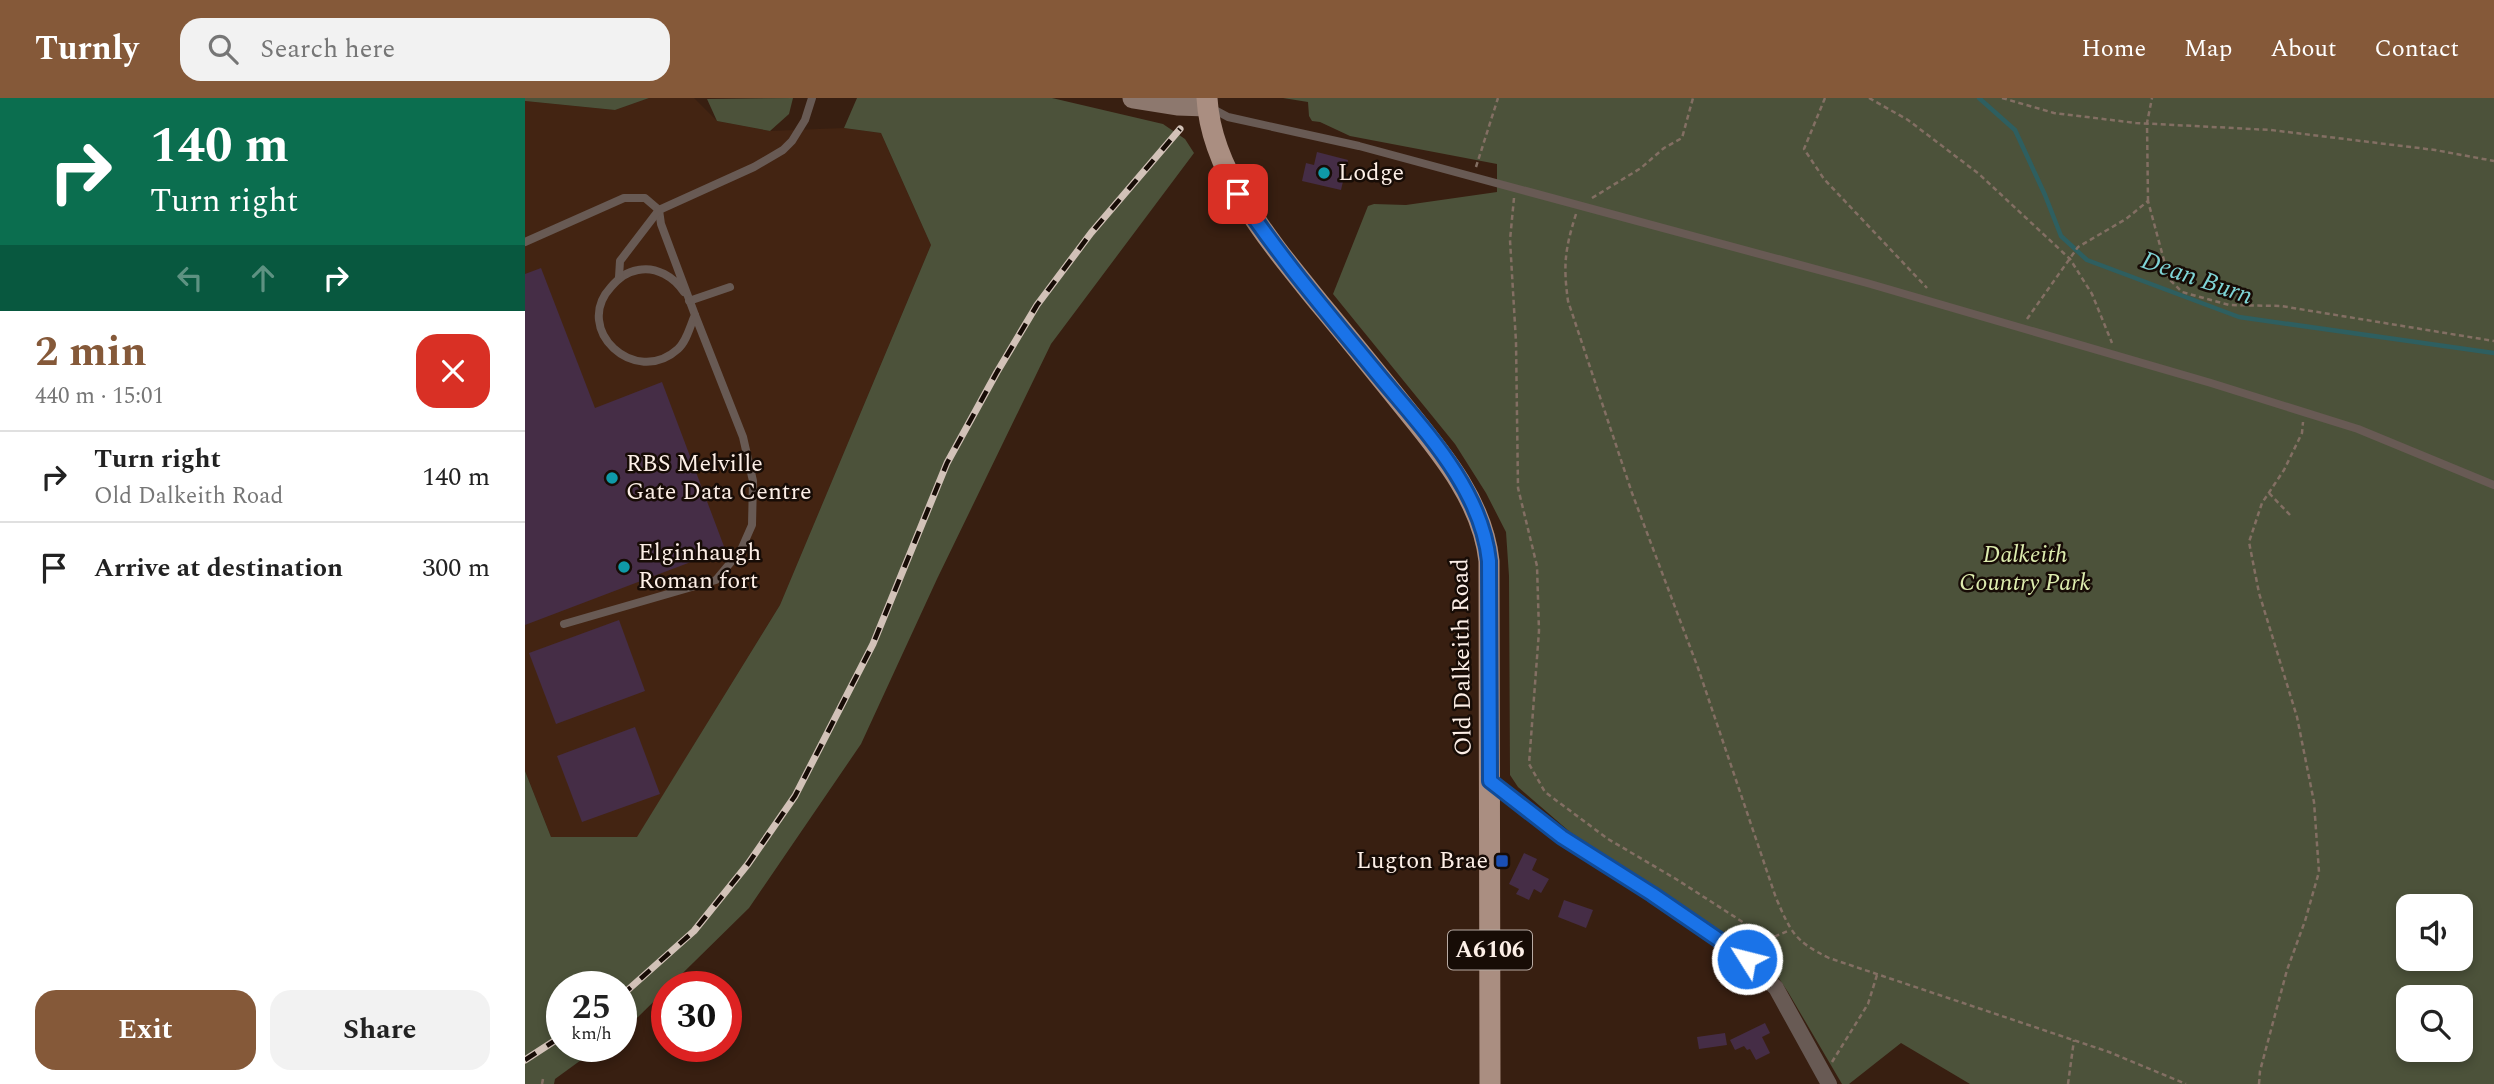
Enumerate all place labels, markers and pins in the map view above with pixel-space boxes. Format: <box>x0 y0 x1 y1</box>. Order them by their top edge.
place label: Lodge <box>1338 155 1404 191</box>
pin <box>1208 164 1268 224</box>
marker: Lodge <box>1316 165 1332 181</box>
place label: RBS Melville Gate Data Centre <box>626 446 812 510</box>
marker: RBS Melville Gate Data Centre <box>604 470 620 486</box>
place label: Elginhaugh Roman fort <box>638 535 761 599</box>
marker: Elginhaugh Roman fort <box>616 559 632 575</box>
place label: Lugton Brae <box>1356 843 1488 879</box>
marker: Lugton Brae <box>1494 853 1510 869</box>

